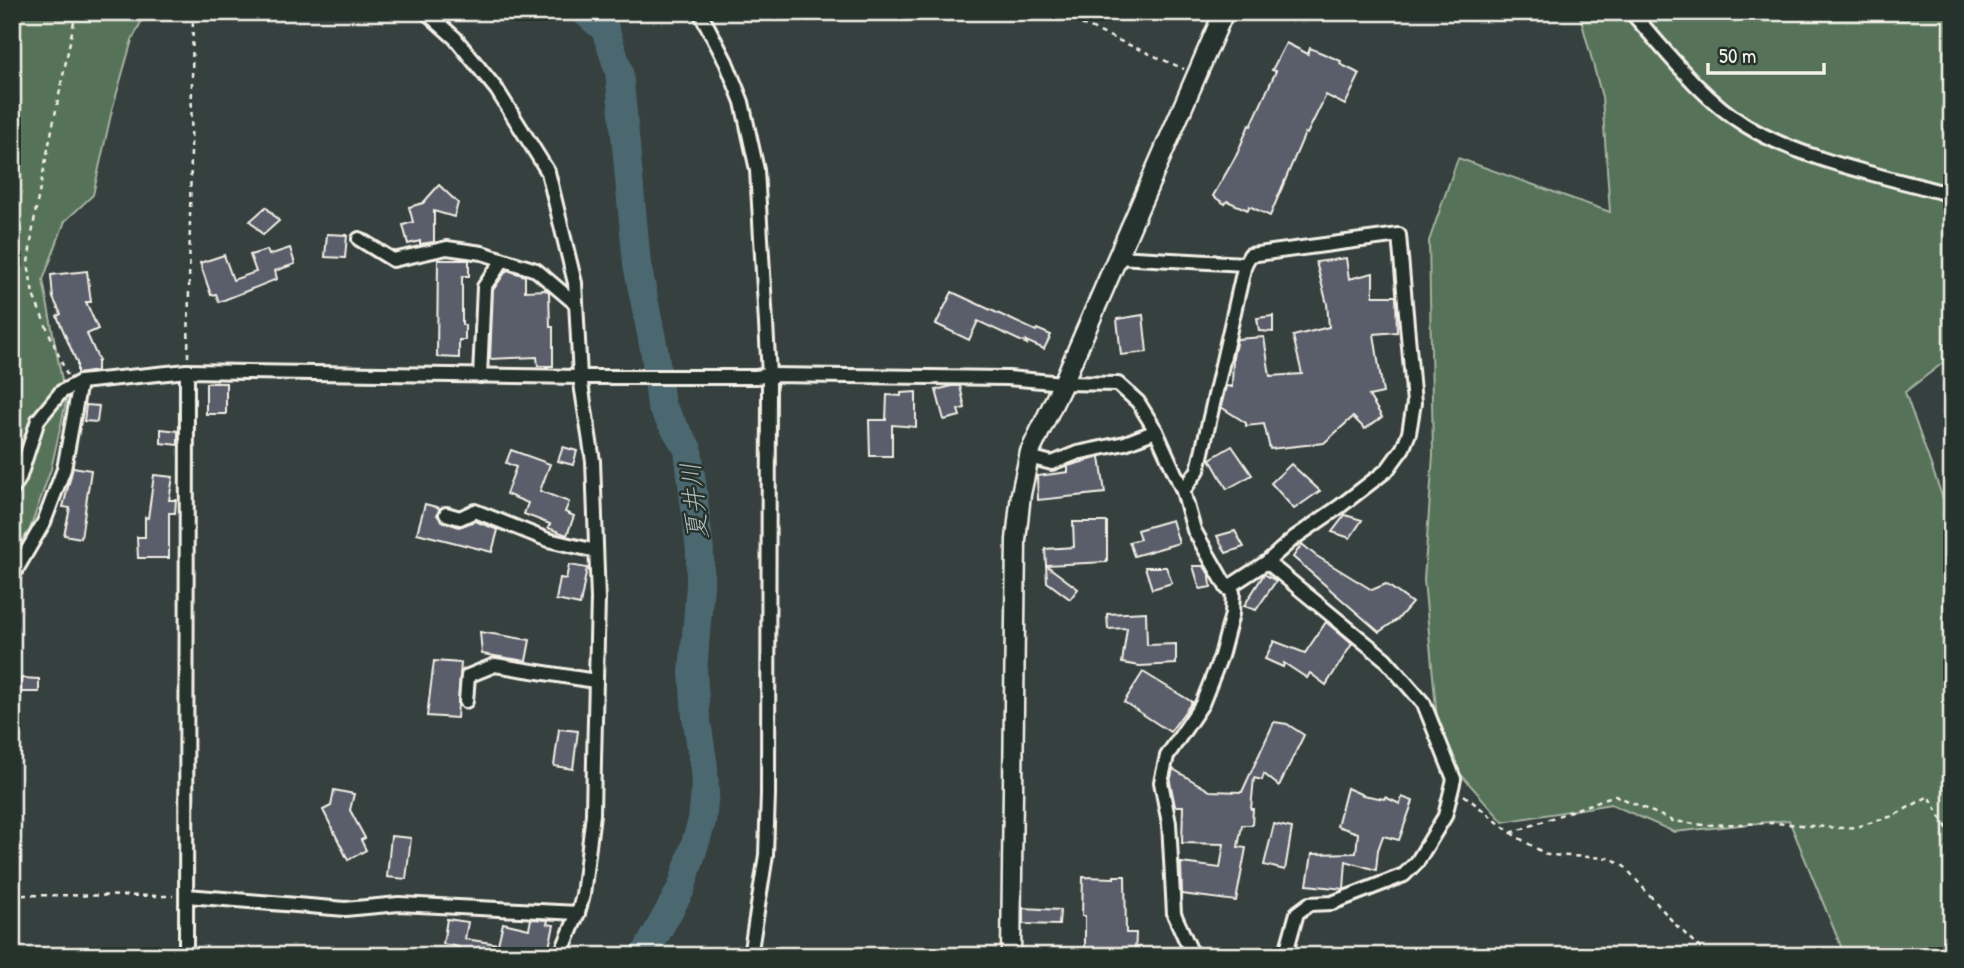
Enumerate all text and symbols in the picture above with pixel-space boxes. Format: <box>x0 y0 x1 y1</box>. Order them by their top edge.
scale bar <box>1708 32 1824 76</box>
text: 50 m <box>1719 41 1756 70</box>
water label: 夏井川 <box>672 460 715 542</box>

